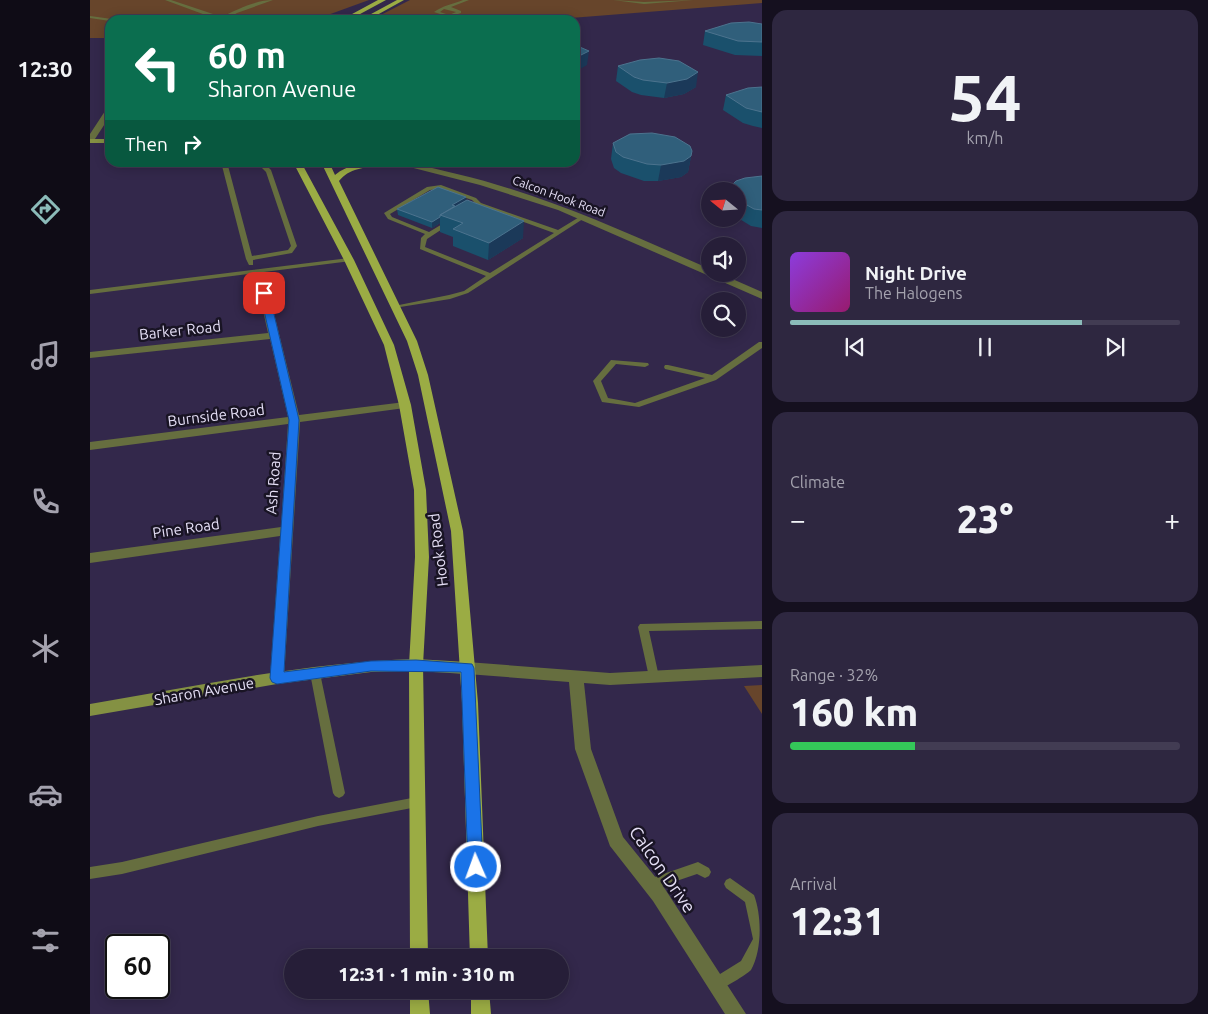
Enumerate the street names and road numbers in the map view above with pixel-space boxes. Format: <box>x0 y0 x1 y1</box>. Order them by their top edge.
street label: Calcon Hook Road <box>511 173 607 219</box>
street label: Barker Road <box>138 317 222 343</box>
street label: Burnside Road <box>167 401 265 429</box>
street label: Ash Road <box>262 451 284 515</box>
street label: Hook Road <box>425 512 451 588</box>
street label: Pine Road <box>151 515 221 541</box>
street label: Sharon Avenue <box>153 674 255 708</box>
street label: Calcon Drive <box>626 822 700 916</box>

